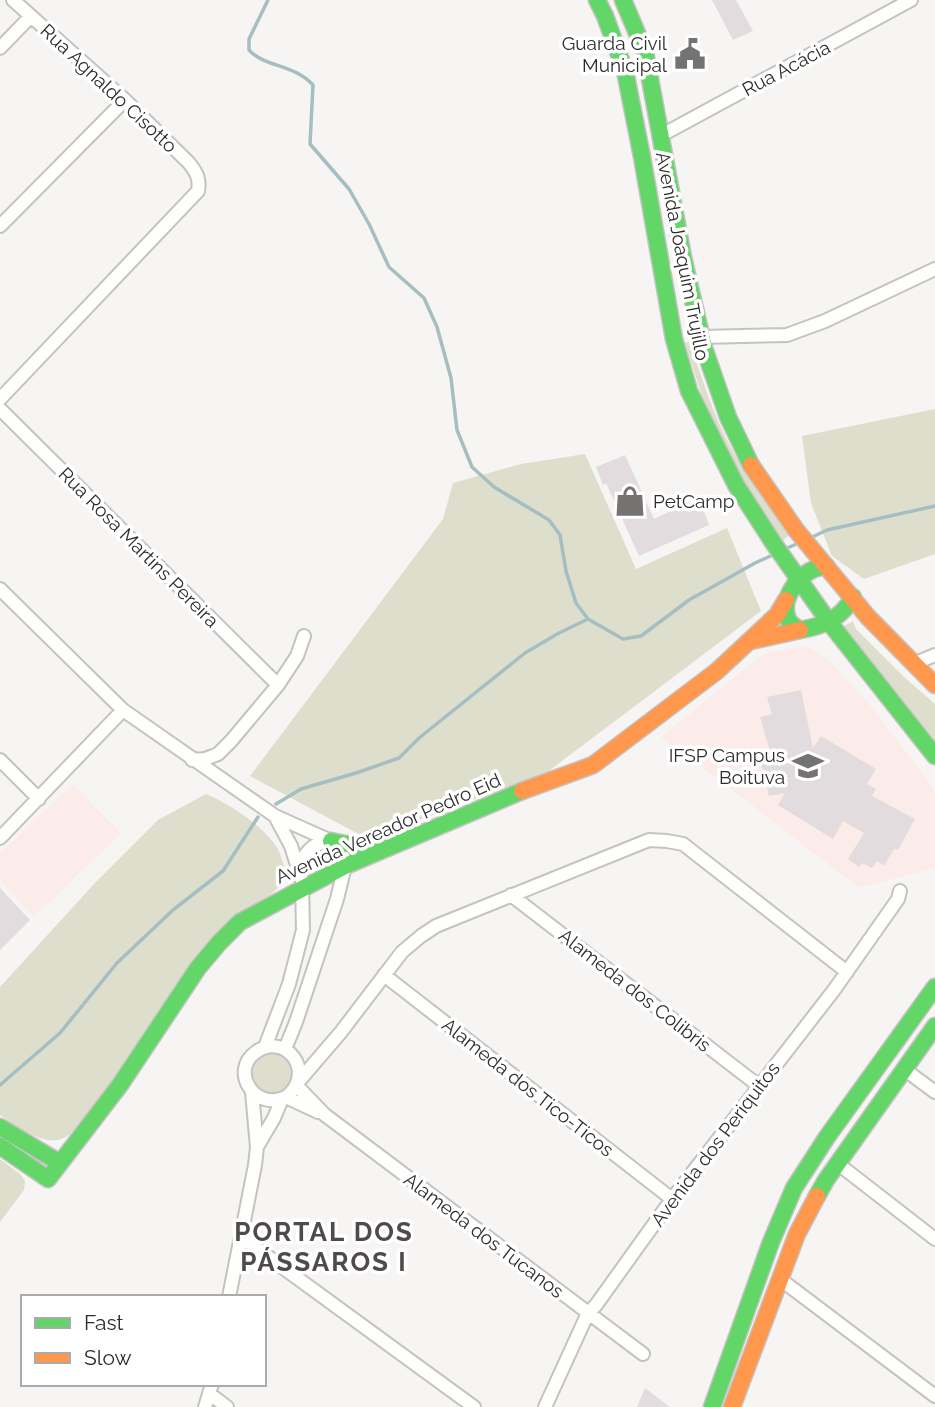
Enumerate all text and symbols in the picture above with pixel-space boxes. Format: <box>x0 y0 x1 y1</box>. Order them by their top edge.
street label: Rua Agnaldo Cisotto <box>36 19 182 157</box>
place label: Guarda Civil Municipal <box>562 32 668 76</box>
street label: Rua Acácia <box>738 36 834 100</box>
public building icon: Guarda Civil Municipal <box>673 37 707 71</box>
street label: Avenida Joaquim Trujillo <box>652 150 714 362</box>
street label: Rua Rosa Martins Pereira <box>54 462 224 632</box>
shop icon: PetCamp <box>613 484 647 518</box>
place label: PetCamp <box>653 490 735 512</box>
place label: IFSP Campus Boituva <box>669 744 785 788</box>
school or university icon: IFSP Campus Boituva <box>791 749 825 783</box>
street label: Avenida Vereador Pedro Eid <box>272 768 504 888</box>
street label: Alameda dos Colibris <box>555 924 715 1056</box>
street label: Alameda dos Tico-Ticos <box>438 1013 618 1161</box>
street label: Avenida dos Periquitos <box>646 1058 784 1230</box>
street label: Alameda dos Tucanos <box>400 1168 568 1302</box>
district label: PORTAL DOS PÁSSAROS I <box>234 1217 414 1277</box>
legend <box>21 1295 266 1386</box>
text: Fast <box>84 1310 124 1335</box>
text: Slow <box>84 1345 132 1370</box>

